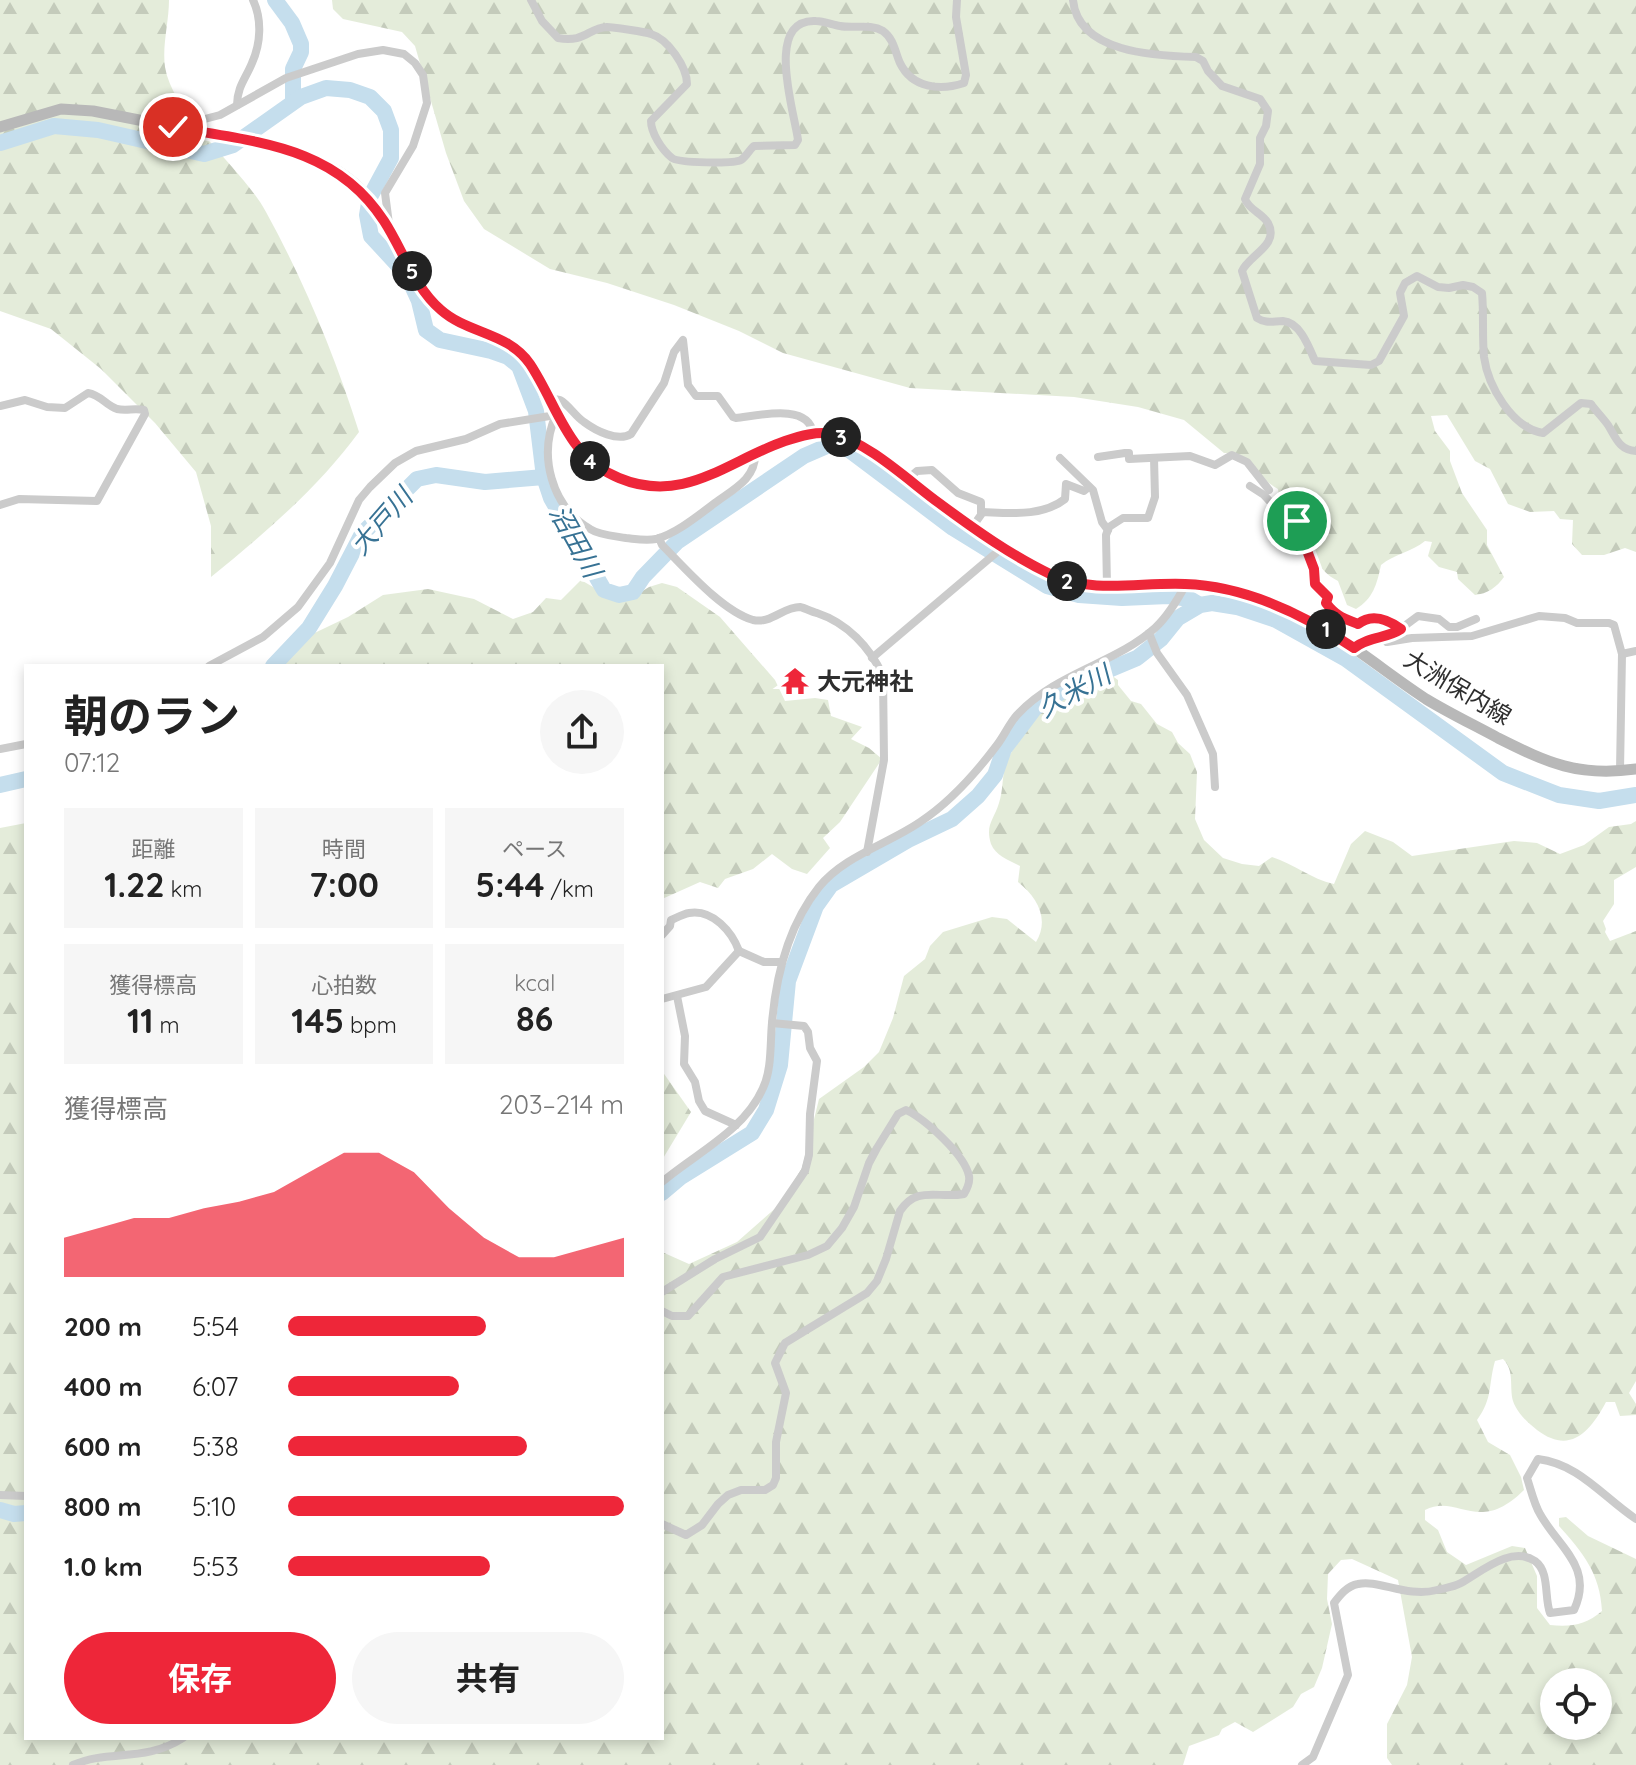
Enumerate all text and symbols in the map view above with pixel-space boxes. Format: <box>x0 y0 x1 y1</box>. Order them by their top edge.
pin <box>139 93 207 161</box>
icon: check <box>151 105 195 149</box>
pin: 5 <box>392 251 432 291</box>
text: 5 <box>406 257 418 285</box>
pin: 3 <box>821 417 861 457</box>
text: 3 <box>835 423 847 451</box>
pin: 4 <box>570 441 610 481</box>
text: 4 <box>584 447 596 475</box>
water label: 大戸川 <box>343 478 421 561</box>
pin <box>1263 487 1331 555</box>
water label: 沼田川 <box>543 499 611 586</box>
icon: arrive <box>1275 499 1319 543</box>
pin: 2 <box>1047 561 1087 601</box>
text: 2 <box>1061 567 1073 595</box>
pin: 1 <box>1306 609 1346 649</box>
text: 1 <box>1322 615 1330 643</box>
street label: 大洲保内線 <box>1399 643 1517 731</box>
water label: 久米川 <box>1032 656 1119 724</box>
temple icon: 大元神社 <box>780 666 810 696</box>
place label: 大元神社 <box>817 666 913 696</box>
text: 朝のラン <box>64 688 240 743</box>
button: share <box>540 690 624 774</box>
text: 07:12 <box>64 746 120 779</box>
text: 距離 <box>131 835 175 863</box>
text: 時間 <box>322 835 366 863</box>
text: ペース <box>502 835 567 863</box>
text: 1.22 <box>104 863 165 906</box>
text: 7:00 <box>309 863 379 906</box>
text: 5:44 <box>476 863 544 906</box>
text: km <box>165 875 202 903</box>
text: /km <box>544 875 594 903</box>
text: kcal <box>514 969 555 997</box>
text: 獲得標高 <box>109 971 197 999</box>
text: 心拍数 <box>311 971 377 999</box>
text: 86 <box>516 997 553 1040</box>
text: 11 <box>127 999 154 1042</box>
text: 145 <box>291 999 344 1042</box>
text: m <box>154 1011 180 1039</box>
text: bpm <box>344 1011 397 1039</box>
text: 203–214 m <box>499 1088 624 1121</box>
text: 獲得標高 <box>64 1092 168 1125</box>
text: 200 m <box>64 1310 142 1343</box>
text: 5:54 <box>192 1310 239 1343</box>
text: 400 m <box>64 1370 142 1403</box>
text: 6:07 <box>192 1370 238 1403</box>
text: 600 m <box>64 1430 142 1463</box>
text: 5:38 <box>192 1430 239 1463</box>
text: 800 m <box>64 1490 141 1523</box>
text: 5:10 <box>192 1490 236 1523</box>
text: 1.0 km <box>64 1550 143 1583</box>
text: 5:53 <box>192 1550 239 1583</box>
button: 保存 <box>64 1632 336 1724</box>
button: 共有 <box>352 1632 624 1724</box>
map controls <box>1540 1668 1612 1740</box>
button: locate <box>1540 1668 1612 1740</box>

